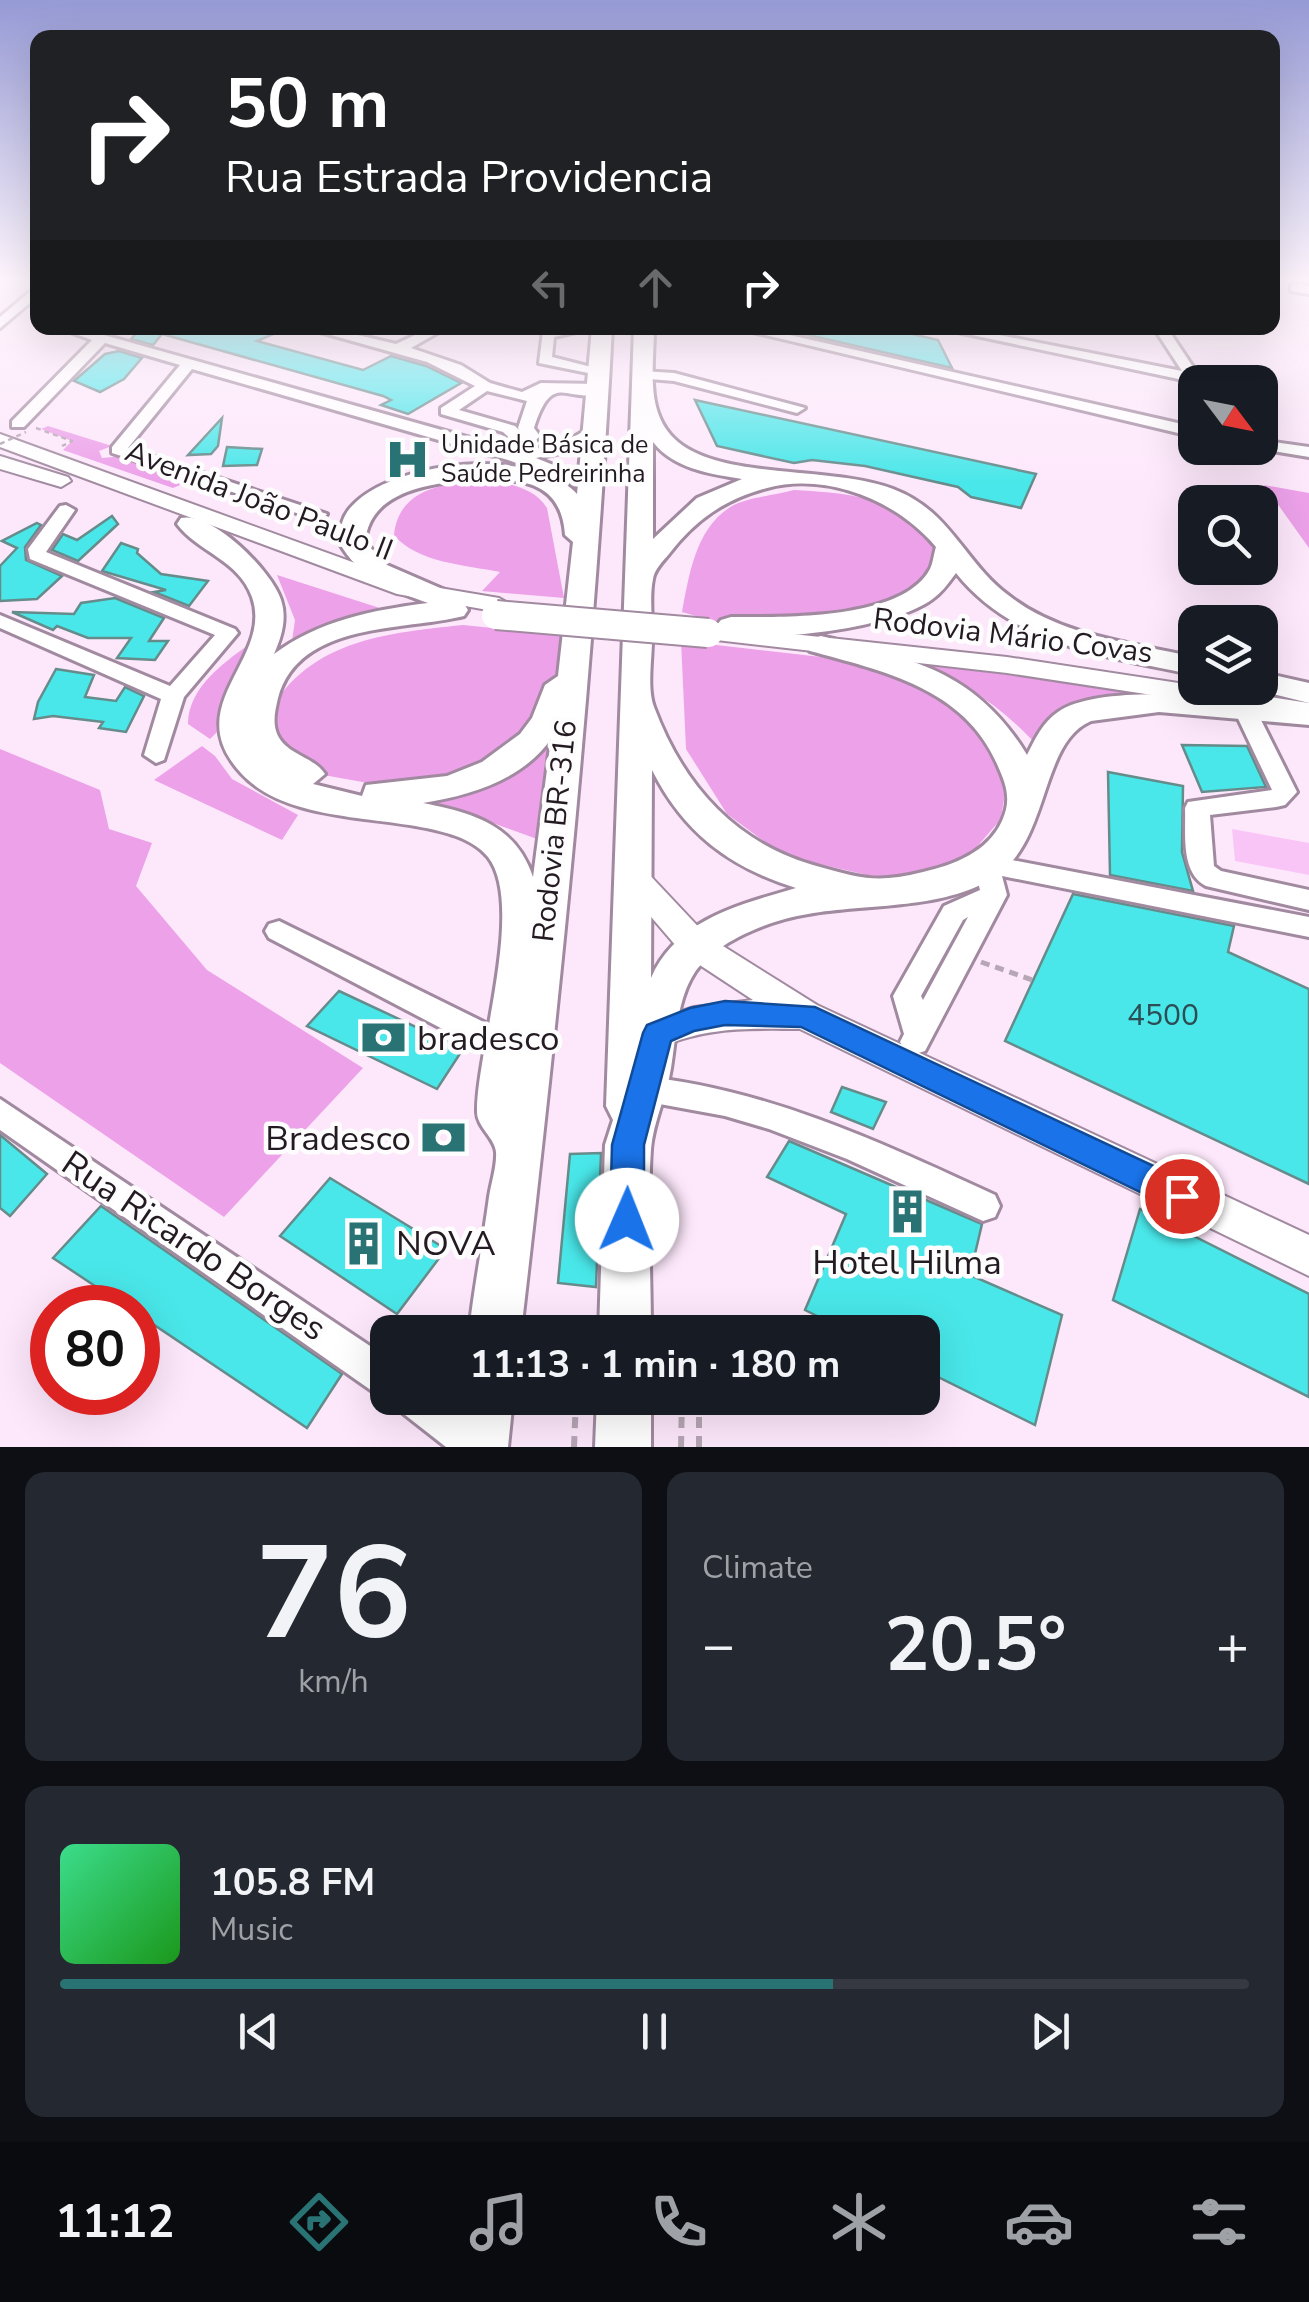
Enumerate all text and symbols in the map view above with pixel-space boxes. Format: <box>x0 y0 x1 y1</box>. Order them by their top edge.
text: 50 m <box>225 56 389 152</box>
icon: right <box>60 70 190 200</box>
text: Rua Estrada Providencia <box>225 147 713 208</box>
icon: left <box>523 260 578 315</box>
icon: ahead <box>628 260 683 315</box>
icon: right <box>733 260 788 315</box>
north arrow <box>1178 365 1278 465</box>
map controls <box>1178 365 1278 705</box>
place label: Unidade Básica de Saúde Pedreirinha <box>441 428 648 491</box>
street label: Avenida João Paulo II <box>119 431 399 571</box>
hospital icon: Unidade Básica de Saúde Pedreirinha <box>384 435 432 483</box>
button: search <box>1178 485 1278 585</box>
street label: Rodovia Mário Covas <box>871 599 1155 673</box>
button: layers <box>1178 605 1278 705</box>
street label: Rodovia BR-316 <box>523 718 587 944</box>
house number: 4500 <box>1127 995 1199 1036</box>
bank icon: bradesco <box>360 1014 408 1062</box>
place label: bradesco <box>417 1015 560 1062</box>
bank icon: Bradesco <box>420 1114 468 1162</box>
place label: Bradesco <box>265 1115 411 1162</box>
street label: Rua Ricardo Borges <box>53 1140 335 1352</box>
pin <box>1140 1154 1225 1239</box>
position arrow <box>575 1168 679 1272</box>
icon: arrive <box>1155 1169 1210 1224</box>
building icon: Hotel Hilma <box>883 1188 931 1236</box>
building icon: NOVA <box>339 1219 387 1267</box>
place label: NOVA <box>396 1220 496 1267</box>
place label: Hotel Hilma <box>812 1239 1002 1286</box>
speed limit sign: 80 <box>30 1285 160 1415</box>
text: 11:13 · 1 min · 180 m <box>470 1339 840 1390</box>
text: 76 <box>255 1506 412 1683</box>
text: Climate <box>702 1546 813 1589</box>
text: 20.5° <box>884 1594 1067 1696</box>
text: − <box>702 1608 735 1683</box>
text: + <box>1216 1608 1249 1683</box>
text: km/h <box>298 1660 369 1703</box>
text: 105.8 FM <box>210 1857 375 1908</box>
text: Music <box>210 1908 293 1951</box>
icon: previous <box>231 2004 286 2059</box>
icon: pause <box>627 2004 682 2059</box>
icon: next <box>1023 2004 1078 2059</box>
icon: directions <box>284 2187 354 2257</box>
icon: music <box>464 2187 534 2257</box>
icon: phone <box>644 2187 714 2257</box>
icon: climate <box>824 2187 894 2257</box>
icon: car <box>1004 2187 1074 2257</box>
icon: filters <box>1184 2187 1254 2257</box>
text: 11:12 <box>55 2192 174 2253</box>

